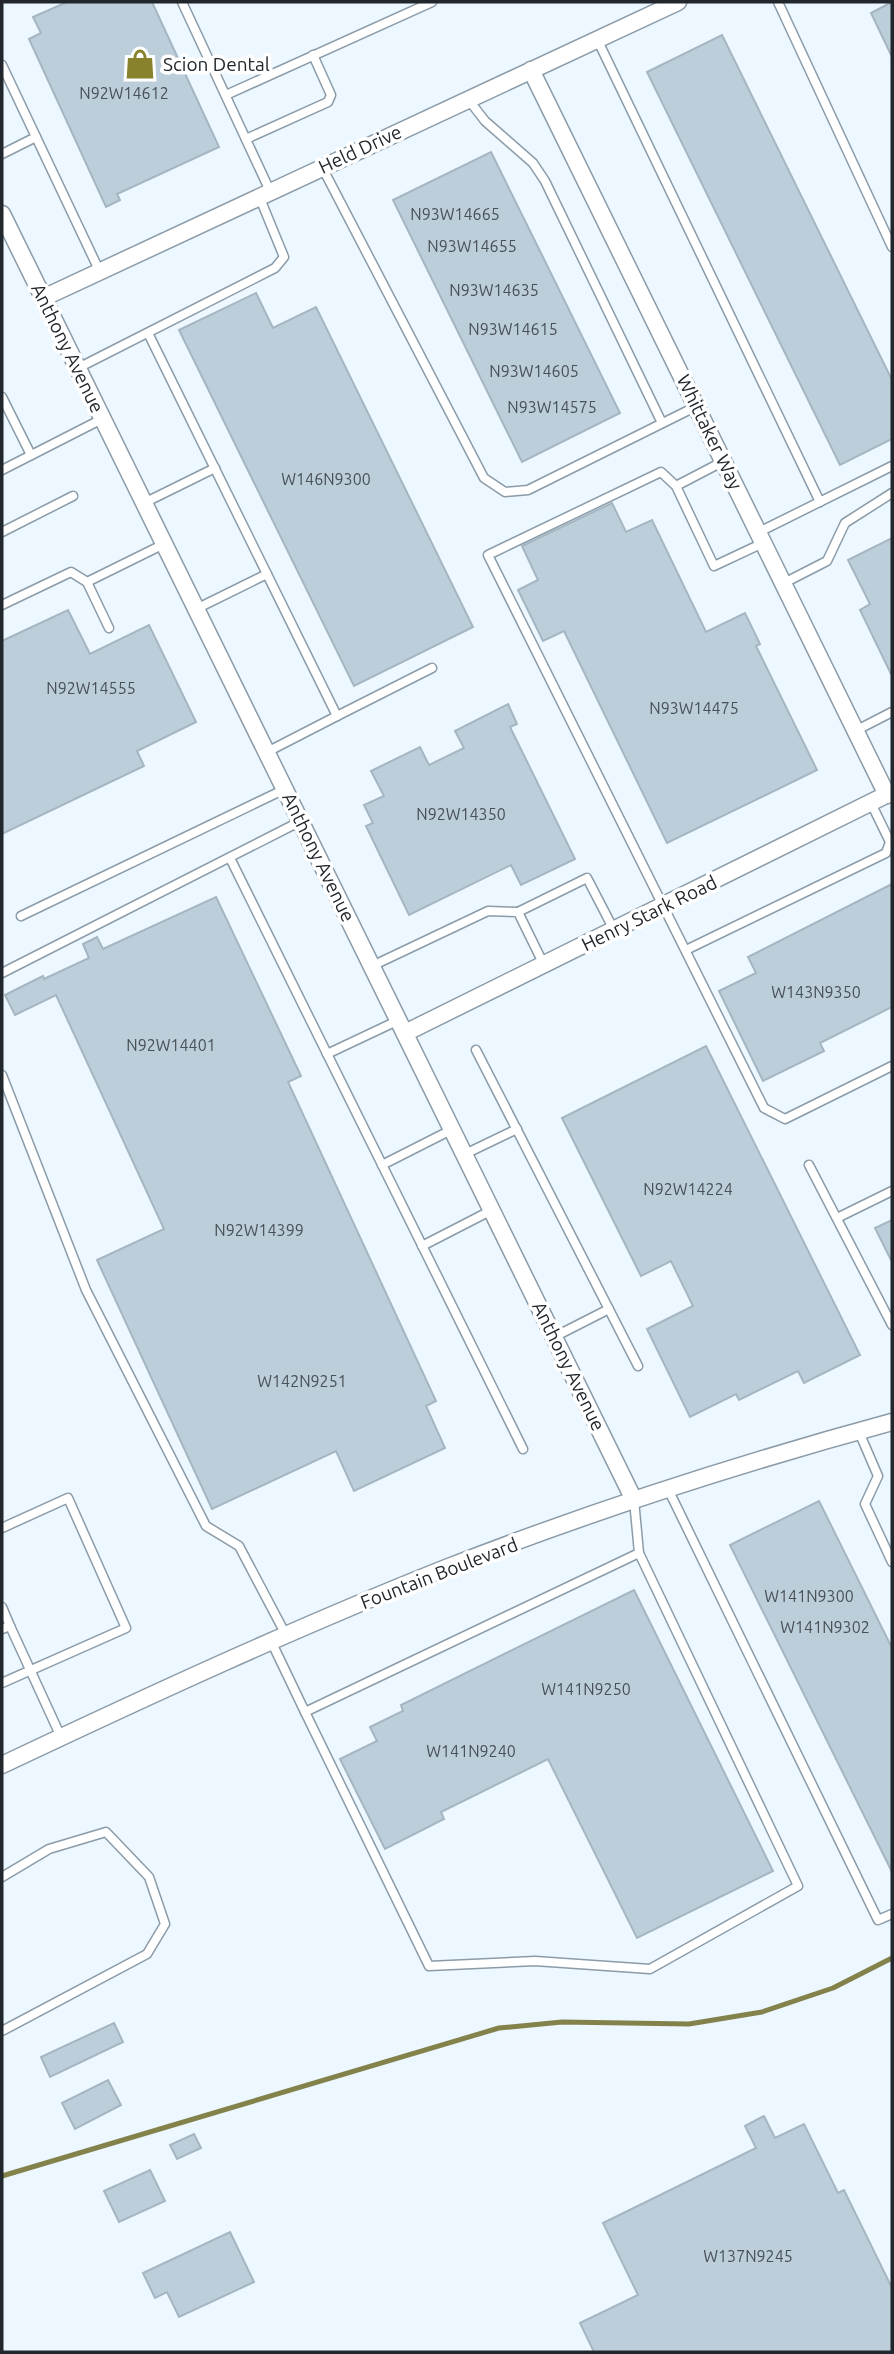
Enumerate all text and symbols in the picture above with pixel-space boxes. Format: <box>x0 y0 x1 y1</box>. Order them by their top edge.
shop icon: Scion Dental <box>123 47 157 81</box>
place label: Scion Dental <box>163 53 270 75</box>
house number: N92W14612 <box>79 84 169 102</box>
street label: Held Drive <box>315 120 405 178</box>
house number: N93W14665 <box>410 205 500 223</box>
house number: N93W14655 <box>427 237 517 255</box>
street label: Anthony Avenue <box>27 280 109 416</box>
house number: N93W14635 <box>449 281 539 299</box>
house number: N93W14615 <box>468 320 558 338</box>
house number: N93W14605 <box>489 362 579 380</box>
street label: Whittaker Way <box>673 371 747 493</box>
house number: N93W14575 <box>507 398 597 416</box>
house number: W146N9300 <box>281 470 371 488</box>
house number: N92W14555 <box>46 679 136 697</box>
house number: N93W14475 <box>649 699 739 717</box>
street label: Anthony Avenue <box>278 789 360 925</box>
house number: N92W14350 <box>416 805 506 823</box>
street label: Henry Stark Road <box>578 871 720 955</box>
house number: W143N9350 <box>771 983 861 1001</box>
house number: N92W14401 <box>126 1036 216 1054</box>
house number: N92W14224 <box>643 1180 733 1198</box>
house number: N92W14399 <box>214 1221 304 1239</box>
street label: Anthony Avenue <box>528 1298 610 1434</box>
house number: W142N9251 <box>257 1372 347 1390</box>
street label: Fountain Boulevard <box>357 1533 521 1613</box>
house number: W141N9300 <box>764 1587 854 1605</box>
house number: W141N9302 <box>780 1618 870 1636</box>
house number: W141N9250 <box>541 1680 631 1698</box>
house number: W141N9240 <box>426 1742 516 1760</box>
house number: W137N9245 <box>703 2247 793 2265</box>

